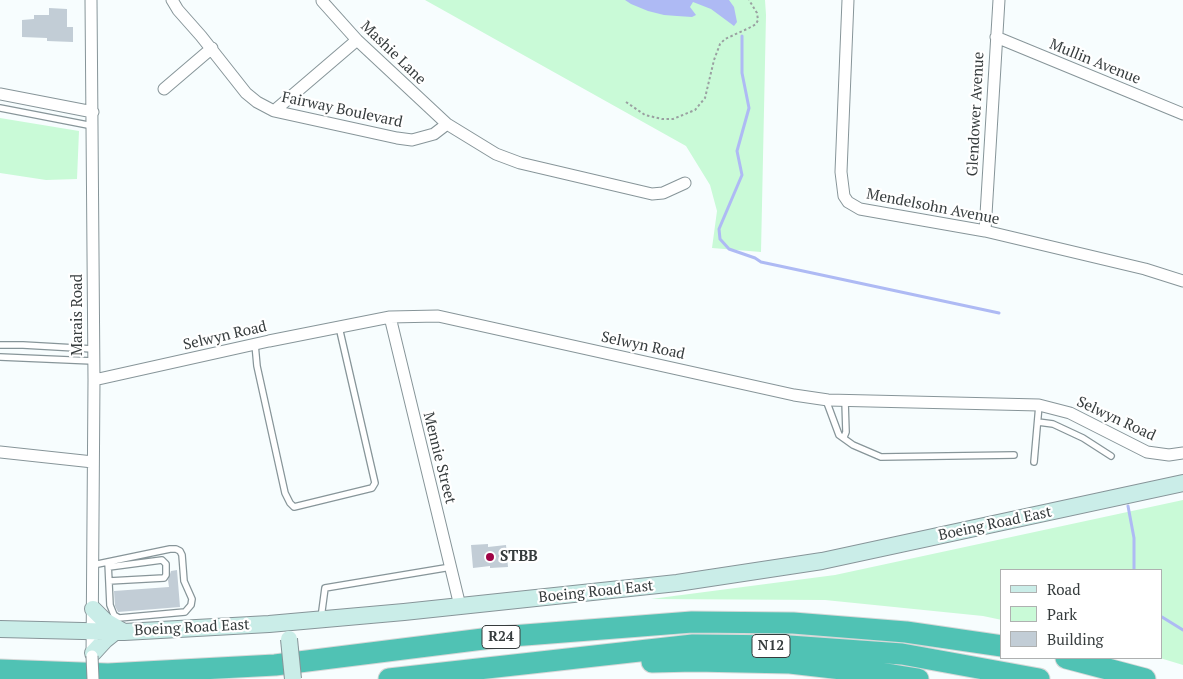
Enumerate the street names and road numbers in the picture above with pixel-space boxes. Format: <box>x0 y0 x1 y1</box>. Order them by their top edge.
street label: Mashie Lane <box>357 17 429 89</box>
street label: Mullin Avenue <box>1047 36 1143 88</box>
street label: Glendower Avenue <box>964 51 988 177</box>
street label: Fairway Boulevard <box>280 88 404 132</box>
street label: Mendelsohn Avenue <box>865 185 1001 229</box>
street label: Marais Road <box>69 274 87 356</box>
street label: Selwyn Road <box>182 318 268 354</box>
street label: Selwyn Road <box>600 328 686 364</box>
street label: Selwyn Road <box>1074 393 1158 445</box>
street label: Mennie Street <box>419 410 459 506</box>
street label: Boeing Road East <box>937 503 1053 545</box>
street label: Boeing Road East <box>538 577 654 607</box>
street label: Boeing Road East <box>134 616 250 640</box>
road number: R24 <box>482 626 520 649</box>
road number: N12 <box>752 634 790 658</box>

